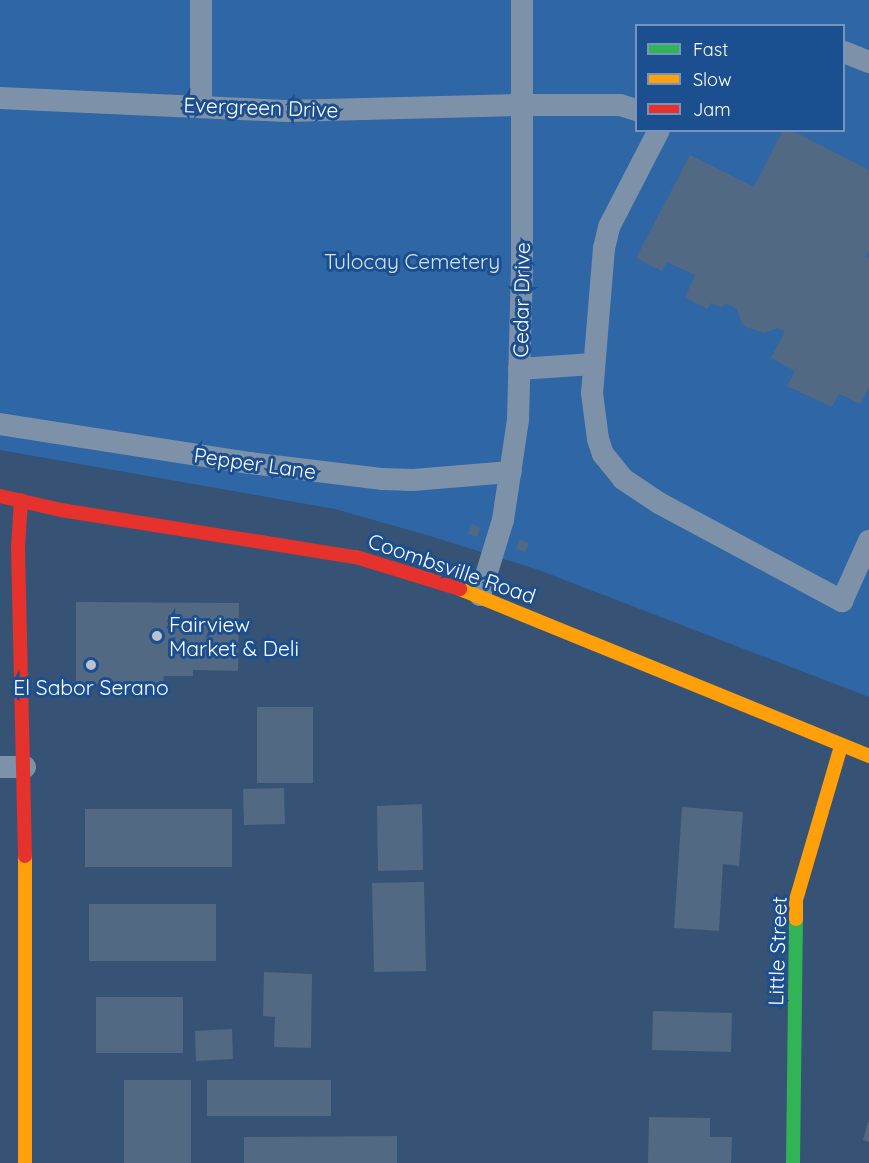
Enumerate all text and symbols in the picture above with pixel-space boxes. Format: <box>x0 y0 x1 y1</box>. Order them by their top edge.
legend <box>635 24 845 132</box>
text: Fast <box>693 38 728 61</box>
text: Slow <box>693 68 731 91</box>
street label: Evergreen Drive <box>183 92 339 122</box>
text: Jam <box>693 98 731 121</box>
street label: Cedar Drive <box>507 242 535 358</box>
park label: Tulocay Cemetery <box>324 248 500 274</box>
street label: Pepper Lane <box>192 442 318 484</box>
street label: Coombsville Road <box>365 528 539 608</box>
place label: Fairview Market & Deli <box>169 611 299 661</box>
marker: Fairview Market & Deli <box>150 629 164 643</box>
marker: El Sabor Serano <box>84 658 98 672</box>
place label: El Sabor Serano <box>13 674 169 700</box>
street label: Little Street <box>762 896 792 1006</box>

